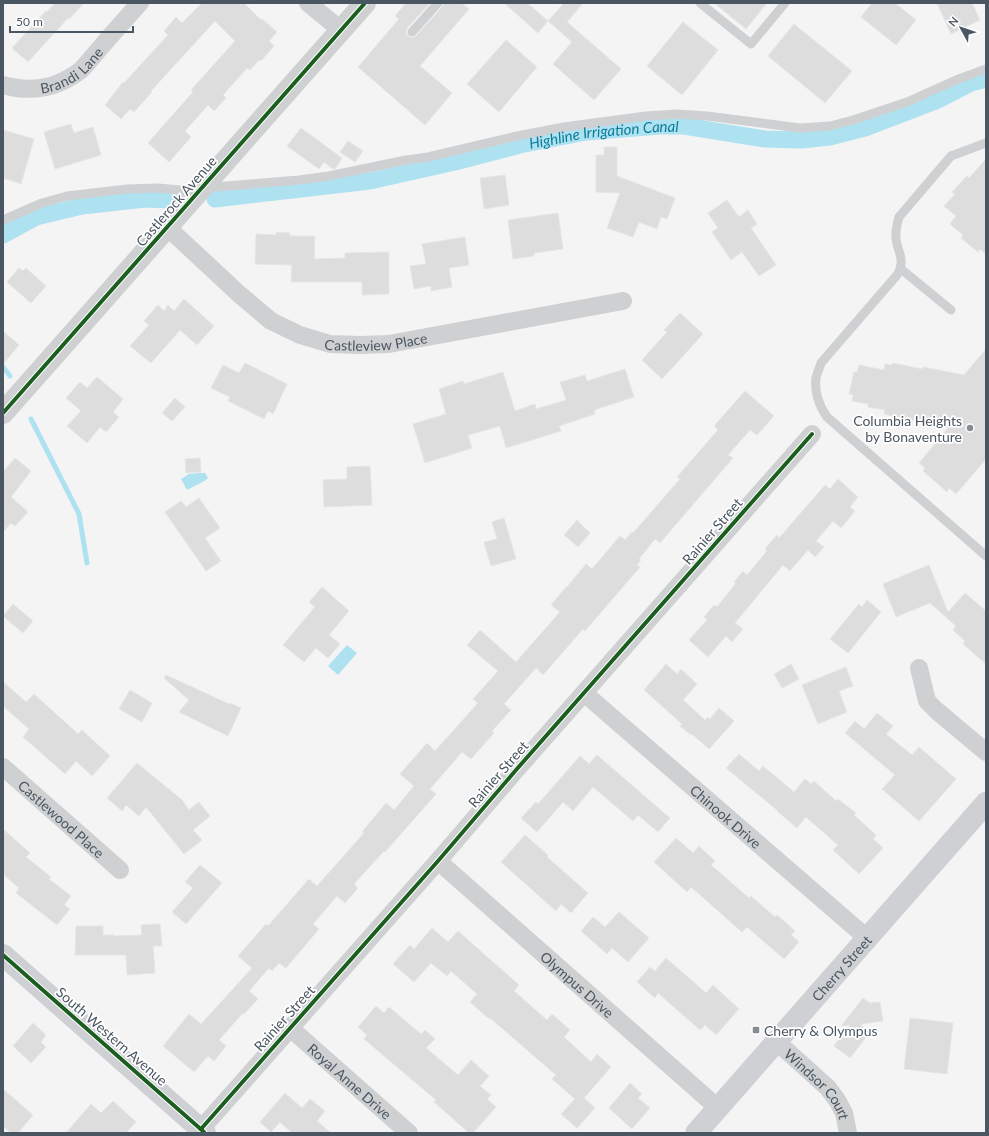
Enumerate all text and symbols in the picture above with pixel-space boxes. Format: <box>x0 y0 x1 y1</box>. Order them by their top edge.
scale bar <box>10 8 133 34</box>
north arrow <box>941 8 981 48</box>
text: 50 m <box>16 14 43 29</box>
text: N <box>945 14 961 29</box>
street label: Brandi Lane <box>39 43 106 96</box>
water label: Highline Irrigation Canal <box>527 117 679 152</box>
street label: Castlerock Avenue <box>132 152 220 250</box>
street label: Castleview Place <box>323 329 429 354</box>
place label: Columbia Heights by Bonaventure <box>853 412 962 445</box>
marker: Columbia Heights by Bonaventure <box>965 423 975 433</box>
street label: Rainier Street <box>678 494 746 568</box>
street label: Rainier Street <box>464 737 532 811</box>
street label: Castlewood Place <box>15 776 108 861</box>
street label: Chinook Drive <box>687 781 765 851</box>
street label: Cherry Street <box>808 931 875 1004</box>
street label: Olympus Drive <box>537 947 618 1021</box>
street label: Rainier Street <box>250 982 318 1054</box>
street label: South Western Avenue <box>53 983 171 1089</box>
place label: Cherry & Olympus <box>764 1022 878 1039</box>
marker: Cherry & Olympus <box>751 1025 761 1035</box>
street label: Royal Anne Drive <box>305 1039 395 1122</box>
street label: Windsor Court <box>781 1045 854 1121</box>

